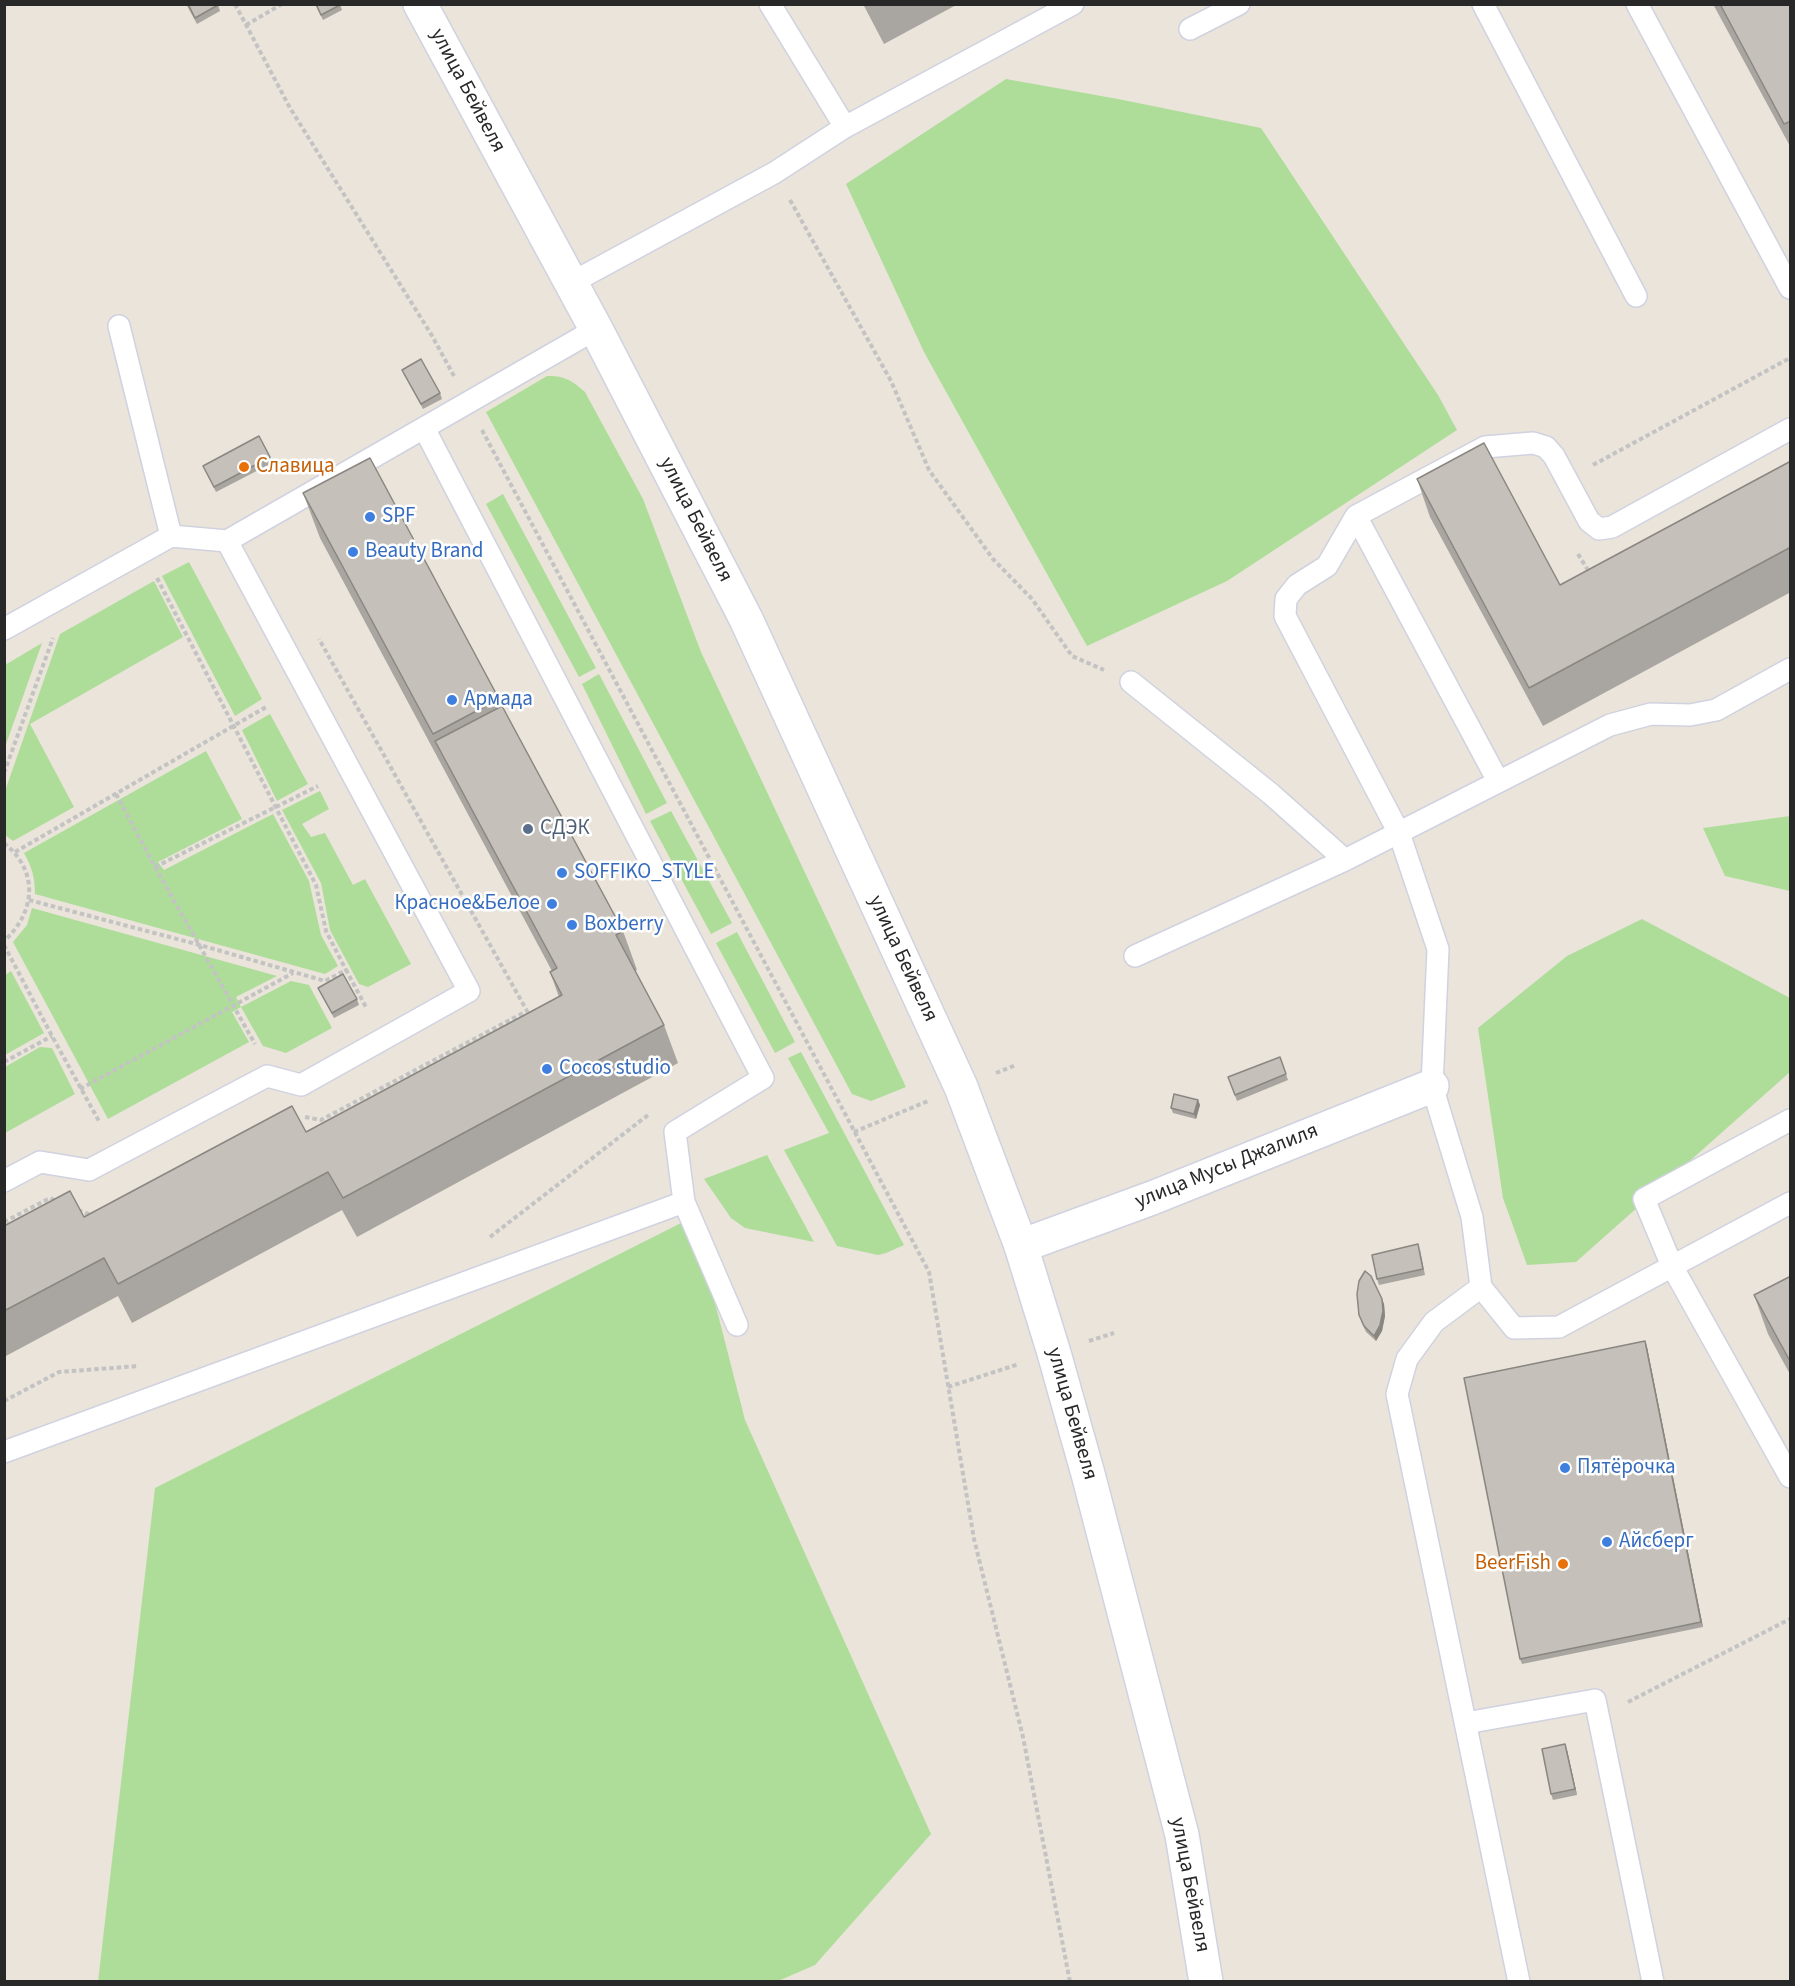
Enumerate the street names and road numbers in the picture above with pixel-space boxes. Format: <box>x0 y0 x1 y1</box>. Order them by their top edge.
street label: улица Бейвеля <box>424 25 510 157</box>
street label: улица Бейвеля <box>653 453 737 587</box>
street label: улица Бейвеля <box>862 892 942 1026</box>
street label: улица Мусы Джалиля <box>1132 1119 1322 1215</box>
street label: улица Бейвеля <box>1040 1345 1102 1483</box>
street label: улица Бейвеля <box>1164 1815 1214 1955</box>

